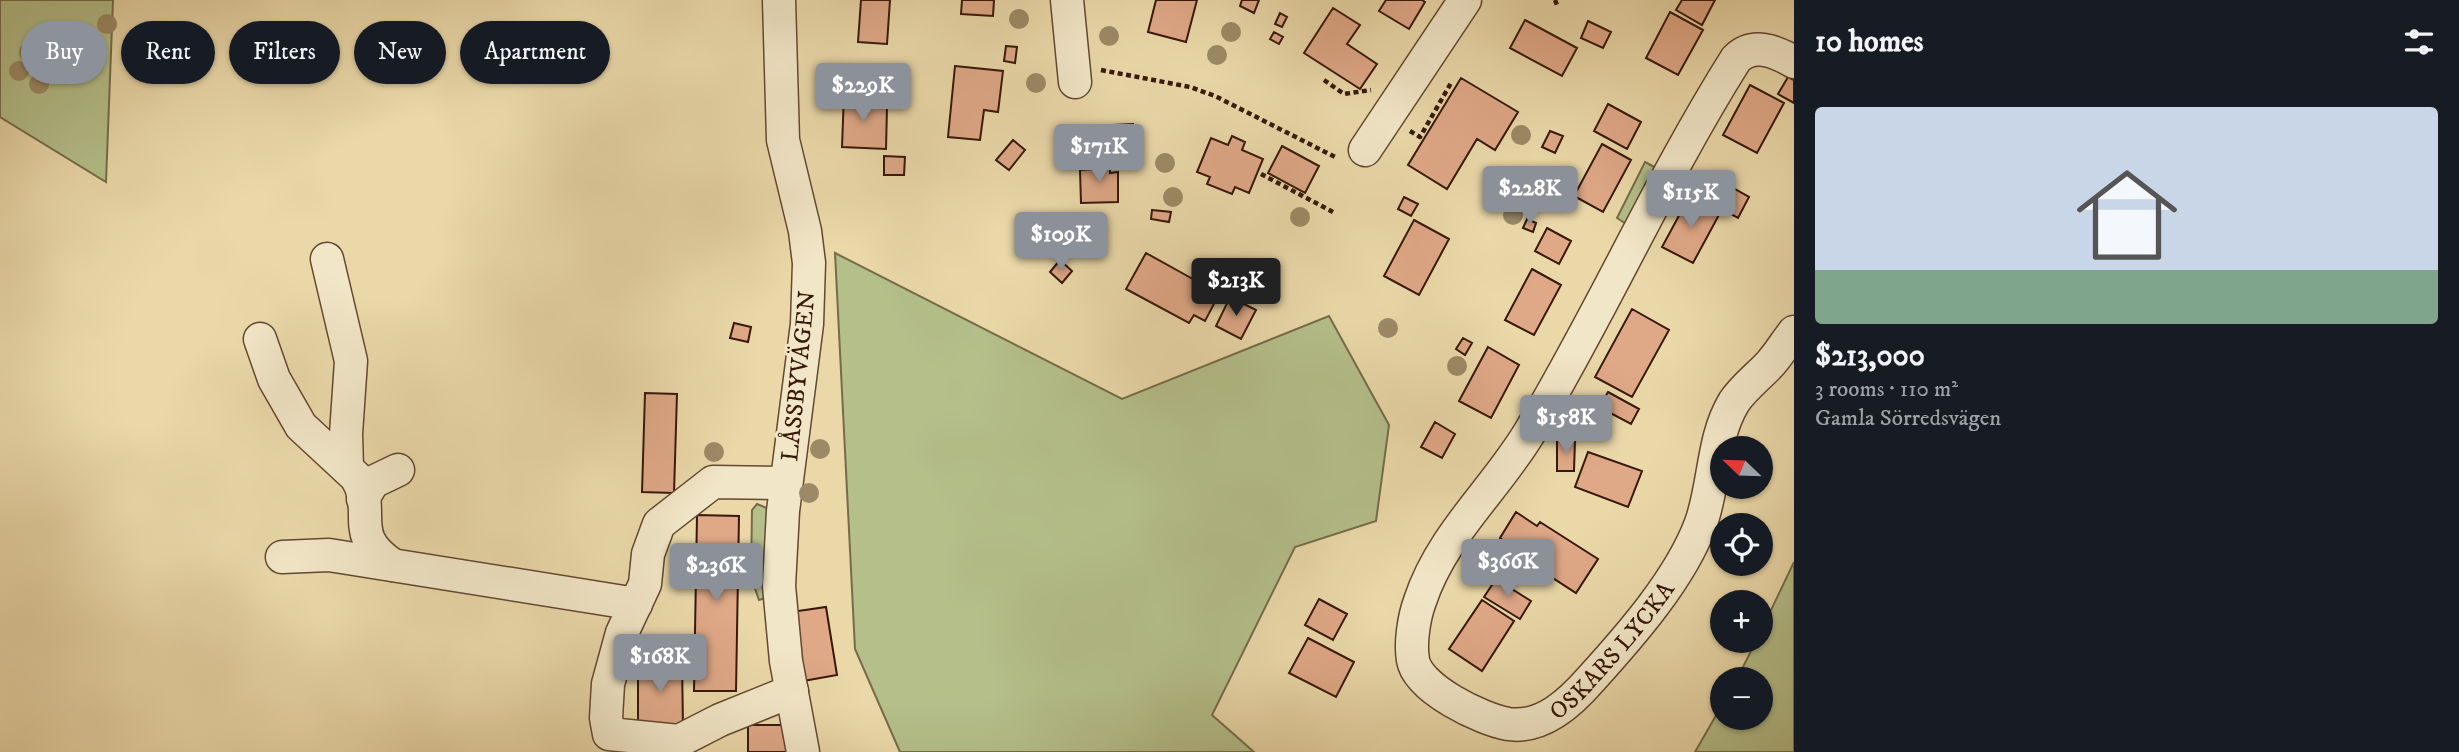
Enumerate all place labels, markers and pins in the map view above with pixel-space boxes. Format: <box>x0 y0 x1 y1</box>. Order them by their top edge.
pin: $229K <box>814 64 912 123</box>
pin: $171K <box>1050 124 1148 184</box>
pin: $228K <box>1481 166 1579 226</box>
pin: $115K <box>1642 170 1740 230</box>
pin: $109K <box>1012 212 1110 272</box>
pin: $213K <box>1187 258 1285 318</box>
pin: $158K <box>1517 396 1615 455</box>
pin: $366K <box>1459 540 1557 599</box>
pin: $236K <box>667 544 765 603</box>
pin: $168K <box>611 634 709 694</box>

